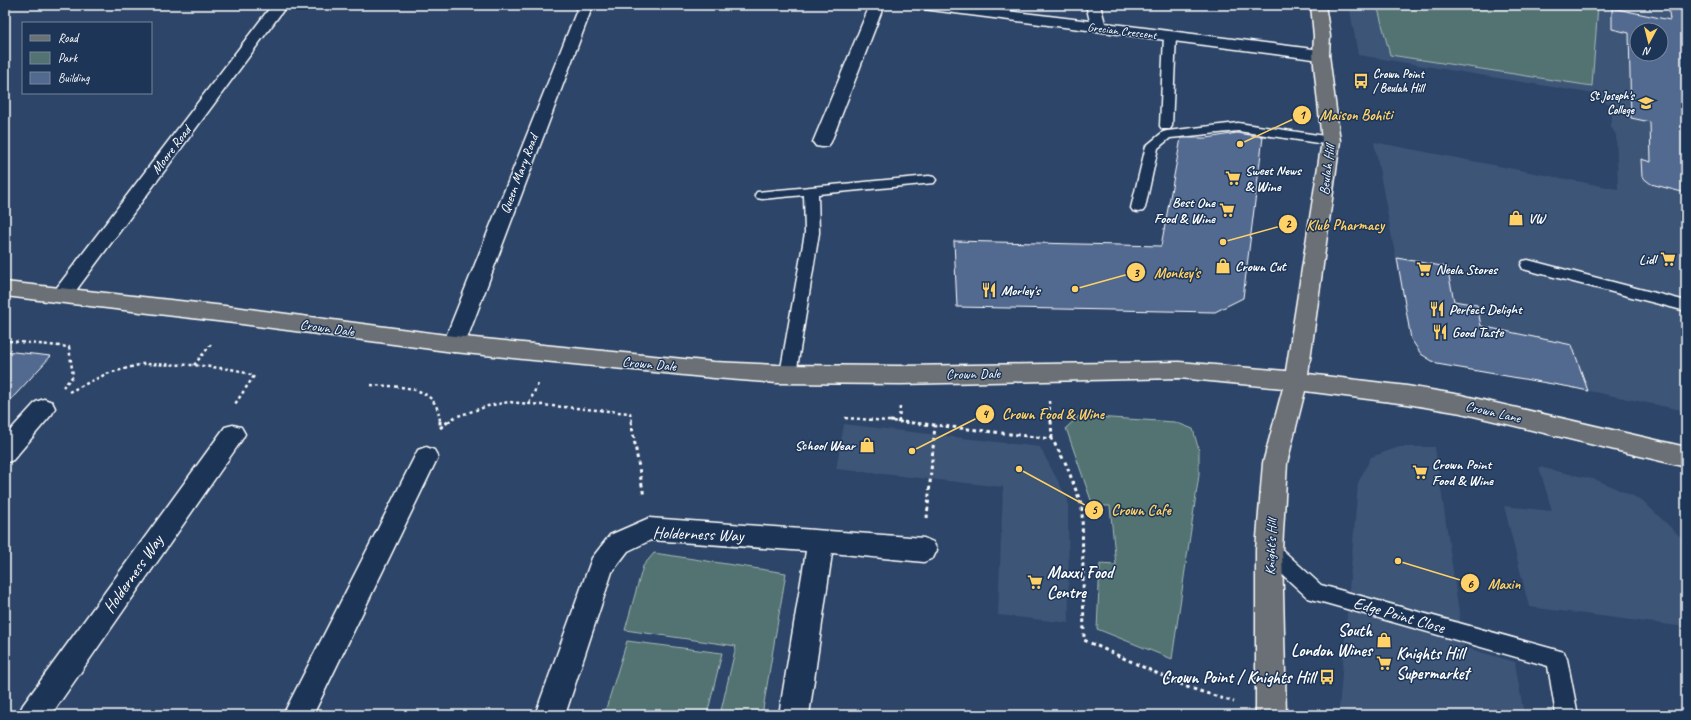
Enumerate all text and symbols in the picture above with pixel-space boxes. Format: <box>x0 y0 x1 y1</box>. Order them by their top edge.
street label: Grecian Crescent <box>1087 19 1158 43</box>
legend <box>22 22 152 94</box>
north arrow <box>1629 22 1669 62</box>
text: Road <box>58 30 80 46</box>
text: N <box>1641 44 1652 59</box>
text: Park <box>58 50 79 66</box>
place label: Crown Point / Beulah Hill <box>1373 66 1427 96</box>
text: Building <box>58 70 90 86</box>
bus stop icon: Crown Point / Beulah Hill <box>1352 72 1370 90</box>
place label: St Joseph's College <box>1589 88 1636 118</box>
school or university icon: St Joseph's College <box>1637 94 1655 112</box>
callout: Maison Bohiti <box>1292 101 1401 128</box>
text: Maison Bohiti <box>1320 106 1394 125</box>
text: 1 <box>1299 107 1306 123</box>
street label: Moore Road <box>147 121 196 177</box>
street label: Queen Mary Road <box>496 130 543 216</box>
street label: Beulah Hill <box>1316 141 1339 196</box>
place label: Sweet News & Wine <box>1245 162 1303 195</box>
supermarket icon: Sweet News & Wine <box>1224 169 1242 187</box>
place label: Best One Food & Wine <box>1154 194 1216 227</box>
supermarket icon: Best One Food & Wine <box>1218 201 1236 219</box>
shop icon: VW <box>1507 209 1525 227</box>
place label: VW <box>1528 210 1547 227</box>
callout: Klub Pharmacy <box>1278 211 1392 238</box>
text: 2 <box>1285 216 1292 232</box>
text: Klub Pharmacy <box>1306 216 1386 235</box>
supermarket icon: Lidl <box>1659 250 1677 268</box>
place label: Lidl <box>1639 251 1659 268</box>
shop icon: Crown Cut <box>1214 257 1232 275</box>
place label: Crown Cut <box>1235 258 1287 275</box>
callout: Monkey's <box>1126 259 1208 286</box>
supermarket icon: Neela Stores <box>1415 260 1433 278</box>
place label: Neela Stores <box>1436 261 1499 278</box>
text: Monkey's <box>1154 264 1202 283</box>
text: 3 <box>1133 265 1140 281</box>
restaurant icon: Morley's <box>980 281 998 299</box>
place label: Morley's <box>1001 282 1042 299</box>
restaurant icon: Perfect Delight <box>1428 300 1446 318</box>
place label: Perfect Delight <box>1449 301 1524 318</box>
street label: Crown Dale <box>299 316 356 340</box>
restaurant icon: Good Taste <box>1431 323 1449 341</box>
place label: Good Taste <box>1452 324 1504 341</box>
street label: Crown Dale <box>621 353 678 375</box>
street label: Crown Dale <box>946 365 1002 383</box>
street label: Crown Lane <box>1464 397 1524 427</box>
callout: Crown Food & Wine <box>975 401 1112 428</box>
text: Crown Food & Wine <box>1002 405 1105 424</box>
text: 4 <box>982 406 989 422</box>
shop icon: School Wear <box>858 436 876 454</box>
place label: School Wear <box>795 437 857 454</box>
place label: Crown Point Food & Wine <box>1432 456 1494 489</box>
supermarket icon: Crown Point Food & Wine <box>1411 463 1429 481</box>
callout: Crown Cafe <box>1084 496 1179 523</box>
text: Crown Cafe <box>1111 501 1172 520</box>
text: 5 <box>1091 502 1098 518</box>
street label: Knight's Hill <box>1262 516 1281 576</box>
street label: Holderness Way <box>652 522 745 546</box>
street label: Holderness Way <box>98 530 168 617</box>
place label: Maxxi Food Centre <box>1047 562 1116 603</box>
callout: Maxin <box>1460 570 1528 597</box>
supermarket icon: Maxxi Food Centre <box>1026 573 1044 591</box>
text: Maxin <box>1488 575 1521 594</box>
text: 6 <box>1467 576 1474 592</box>
street label: Edge Point Close <box>1351 592 1448 638</box>
place label: South London Wines <box>1291 620 1374 661</box>
shop icon: South London Wines <box>1375 631 1393 649</box>
place label: Knights Hill Supermarket <box>1396 643 1472 684</box>
supermarket icon: Knights Hill Supermarket <box>1375 654 1393 672</box>
place label: Crown Point / Knights Hill <box>1161 667 1319 688</box>
bus stop icon: Crown Point / Knights Hill <box>1318 668 1336 686</box>

